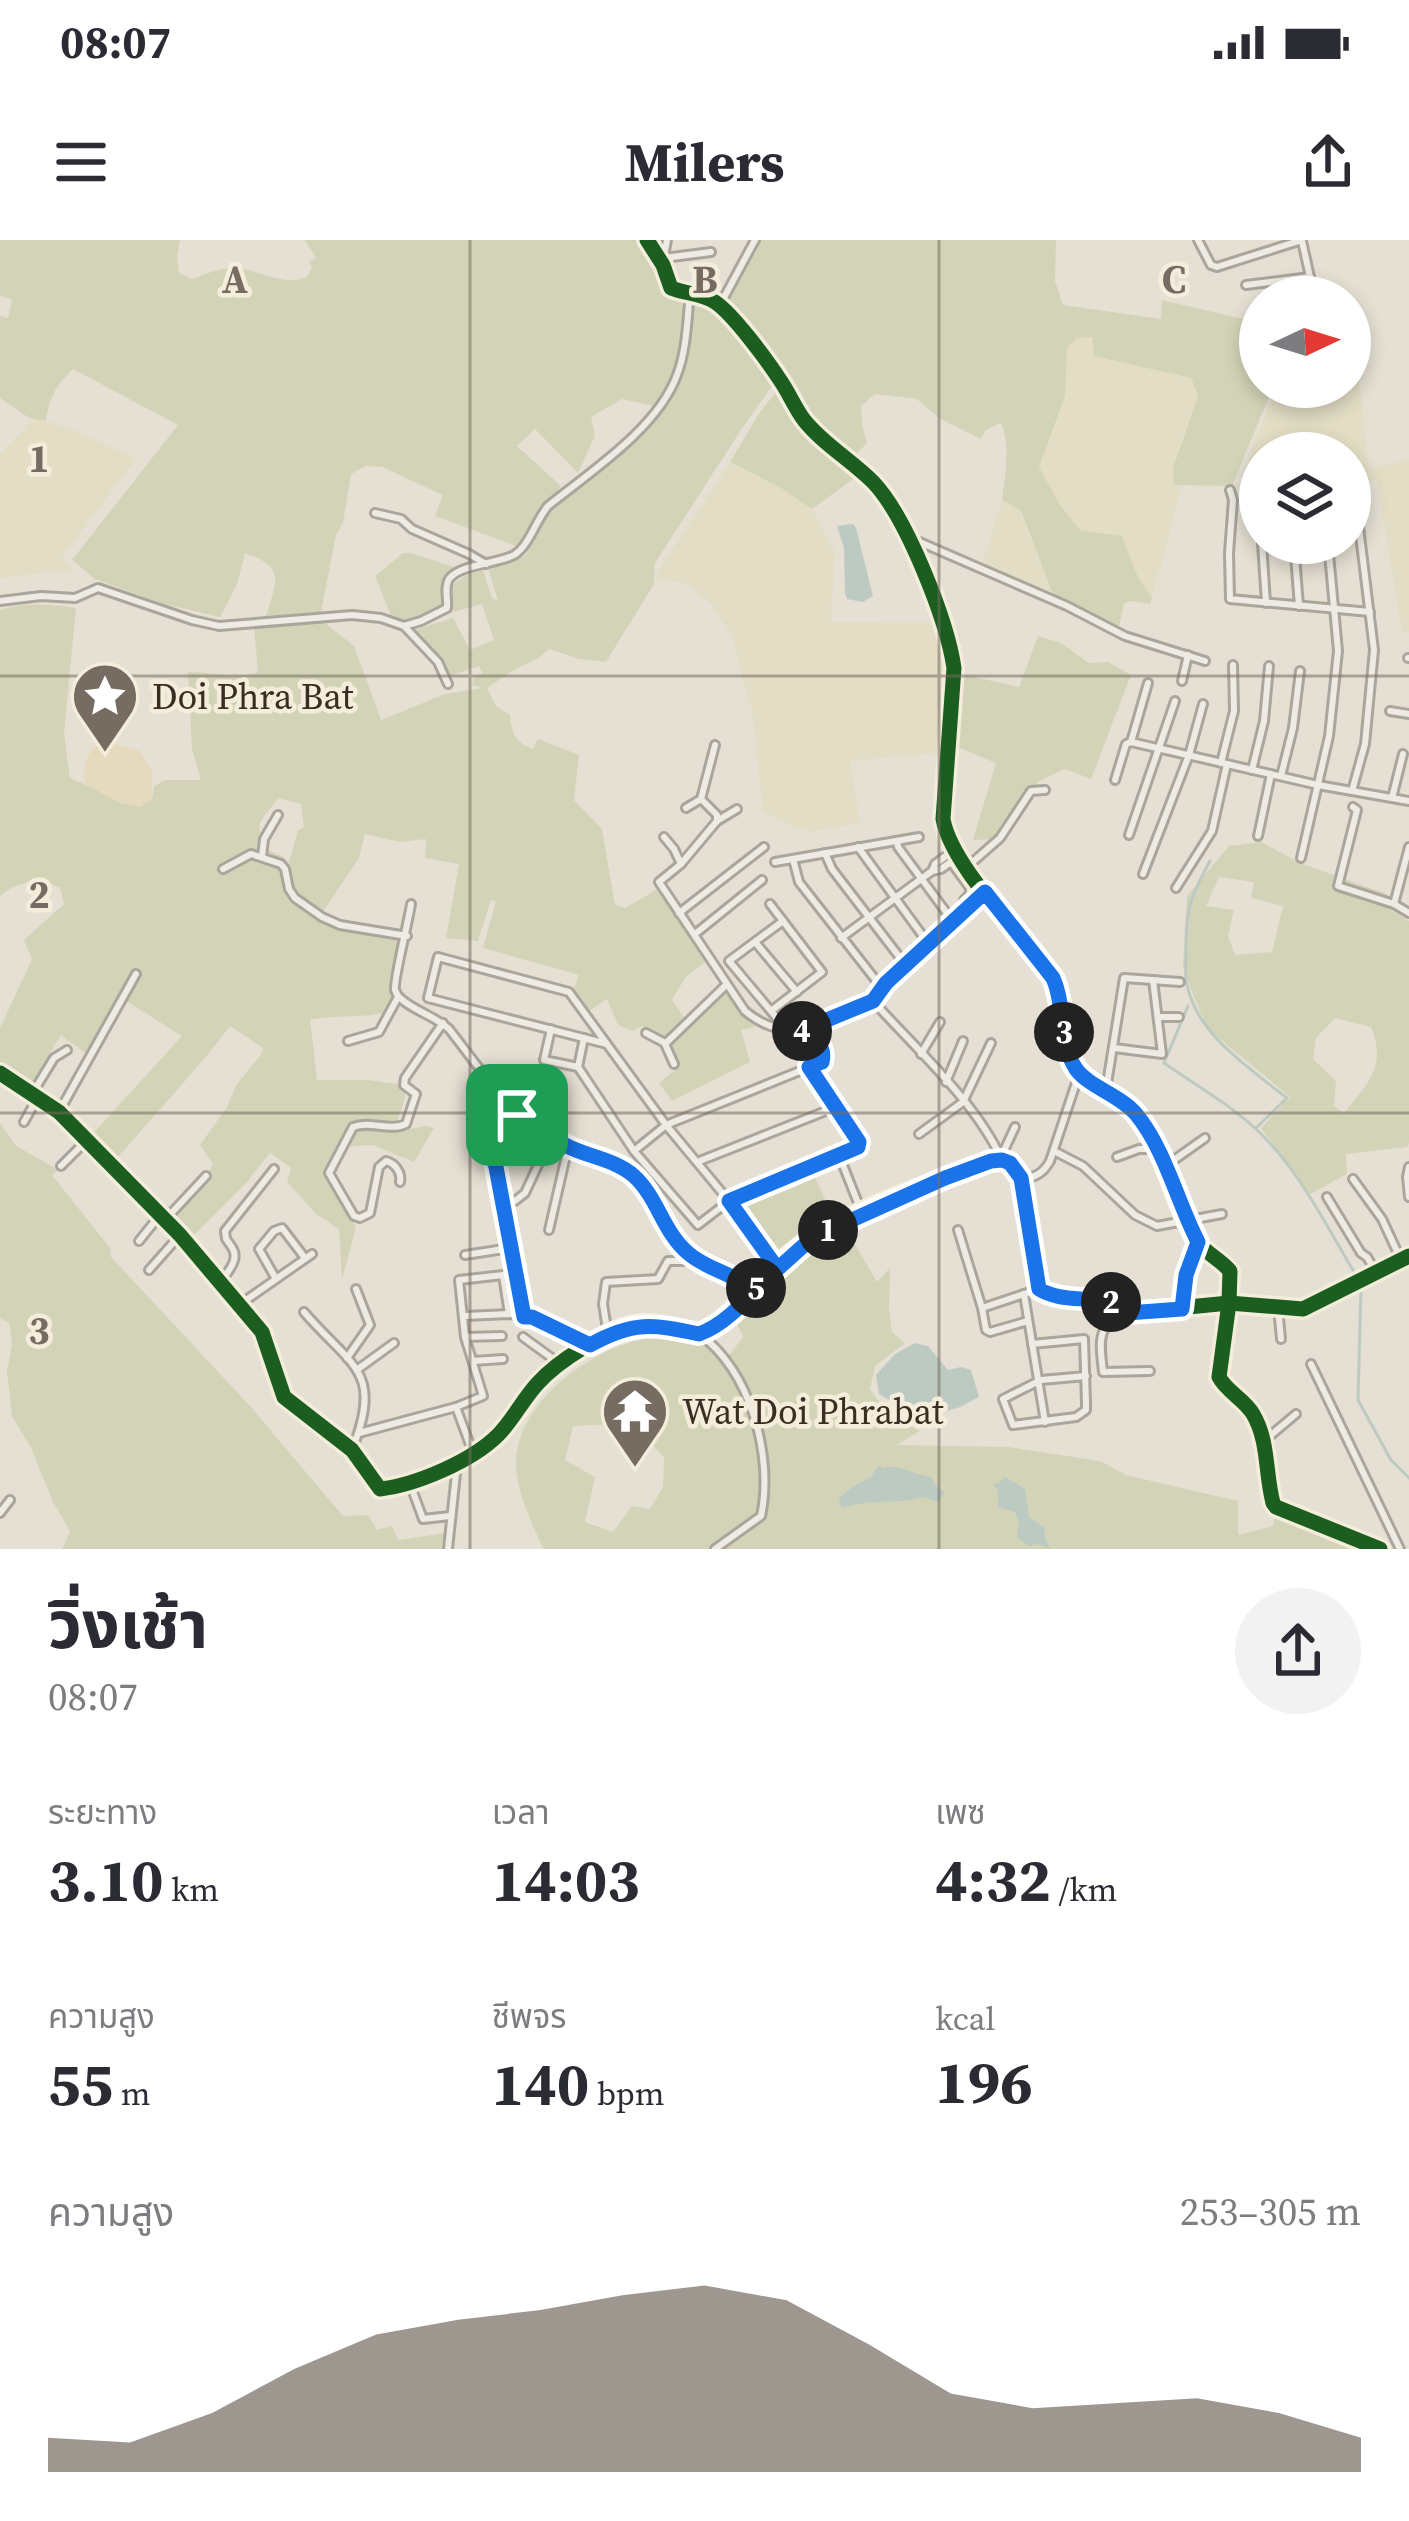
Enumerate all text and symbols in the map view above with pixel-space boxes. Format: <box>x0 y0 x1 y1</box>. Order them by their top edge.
text: 08:07 <box>60 11 171 73</box>
text: Milers <box>624 125 785 199</box>
icon: menu <box>48 129 114 195</box>
icon: share <box>1295 129 1361 195</box>
text: A <box>222 253 248 306</box>
text: B <box>692 253 718 306</box>
text: C <box>1162 253 1186 306</box>
north arrow <box>1239 276 1371 408</box>
map controls <box>1239 276 1371 564</box>
text: 1 <box>28 432 50 485</box>
button: layers <box>1239 432 1371 564</box>
place icon: Doi Phra Bat <box>70 661 140 755</box>
place label: Doi Phra Bat <box>152 672 354 721</box>
text: 2 <box>28 868 50 921</box>
pin: 4 <box>772 1001 832 1061</box>
pin: 3 <box>1034 1002 1094 1062</box>
text: 4 <box>793 1008 811 1053</box>
text: 3 <box>1055 1009 1073 1054</box>
pin <box>466 1064 568 1166</box>
icon: arrive <box>484 1082 550 1148</box>
pin: 1 <box>798 1200 858 1260</box>
text: 1 <box>819 1207 837 1252</box>
pin: 5 <box>726 1258 786 1318</box>
text: 5 <box>747 1265 765 1310</box>
pin: 2 <box>1081 1272 1141 1332</box>
text: 2 <box>1102 1279 1120 1324</box>
text: 3 <box>28 1304 50 1357</box>
temple icon: Wat Doi Phrabat <box>600 1376 670 1470</box>
place label: Wat Doi Phrabat <box>682 1387 944 1436</box>
text: วิ่งเช้า <box>48 1580 208 1670</box>
button: share <box>1235 1588 1361 1714</box>
text: 08:07 <box>48 1670 138 1723</box>
text: ระยะทาง <box>48 1790 157 1835</box>
text: เวลา <box>492 1790 550 1835</box>
text: เพซ <box>935 1790 986 1835</box>
text: 3.10 <box>48 1839 164 1921</box>
text: 14:03 <box>492 1839 640 1921</box>
text: 4:32 <box>935 1839 1051 1921</box>
text: km <box>164 1867 219 1912</box>
text: /km <box>1051 1867 1117 1912</box>
text: ความสูง <box>48 1994 155 2039</box>
text: ชีพจร <box>492 1994 566 2039</box>
text: kcal <box>935 1996 995 2041</box>
text: 196 <box>935 2041 1033 2123</box>
text: 55 <box>48 2043 113 2125</box>
text: 140 <box>492 2043 589 2125</box>
text: m <box>113 2071 150 2116</box>
text: bpm <box>589 2071 665 2116</box>
text: 253–305 m <box>1180 2185 1361 2238</box>
text: ความสูง <box>48 2186 174 2239</box>

